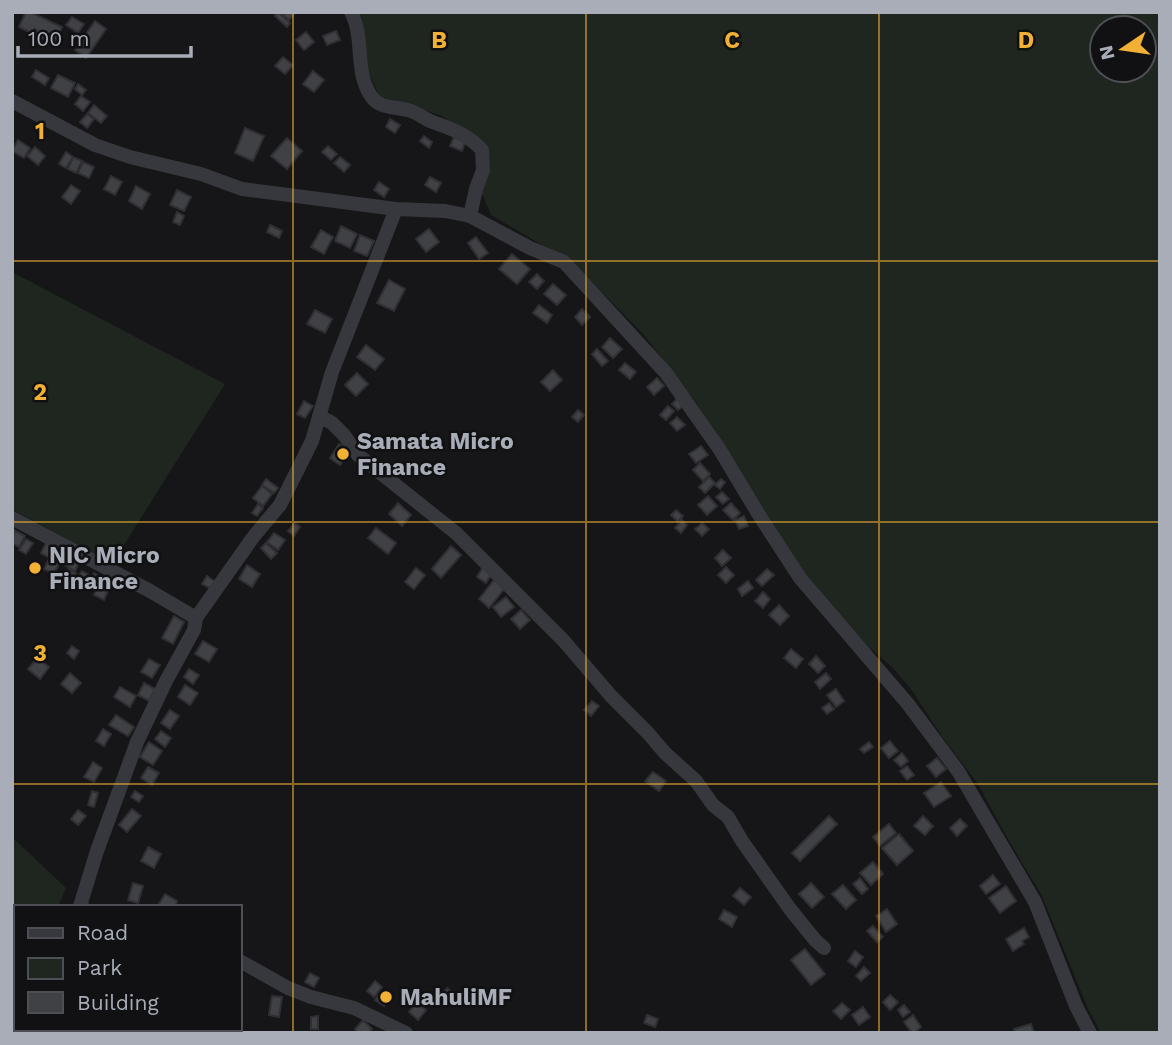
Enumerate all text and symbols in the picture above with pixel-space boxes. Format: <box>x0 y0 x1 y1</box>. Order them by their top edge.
scale bar <box>18 14 191 58</box>
north arrow <box>1088 14 1158 84</box>
text: 100 m <box>28 26 90 51</box>
text: B <box>431 27 447 54</box>
text: C <box>724 27 740 54</box>
text: D <box>1018 27 1034 54</box>
text: N <box>1094 43 1120 62</box>
text: 1 <box>35 118 45 145</box>
text: 2 <box>33 379 47 406</box>
place label: Samata Micro Finance <box>357 428 514 481</box>
marker: Samata Micro Finance <box>335 446 351 462</box>
place label: NIC Micro Finance <box>49 542 160 595</box>
marker: NIC Micro Finance <box>27 560 43 576</box>
text: 3 <box>33 640 47 667</box>
legend <box>14 905 242 1031</box>
text: Road <box>77 920 128 945</box>
text: Park <box>77 955 122 980</box>
place label: MahuliMF <box>400 984 512 1011</box>
marker: MahuliMF <box>378 989 394 1005</box>
text: Building <box>77 990 159 1015</box>

